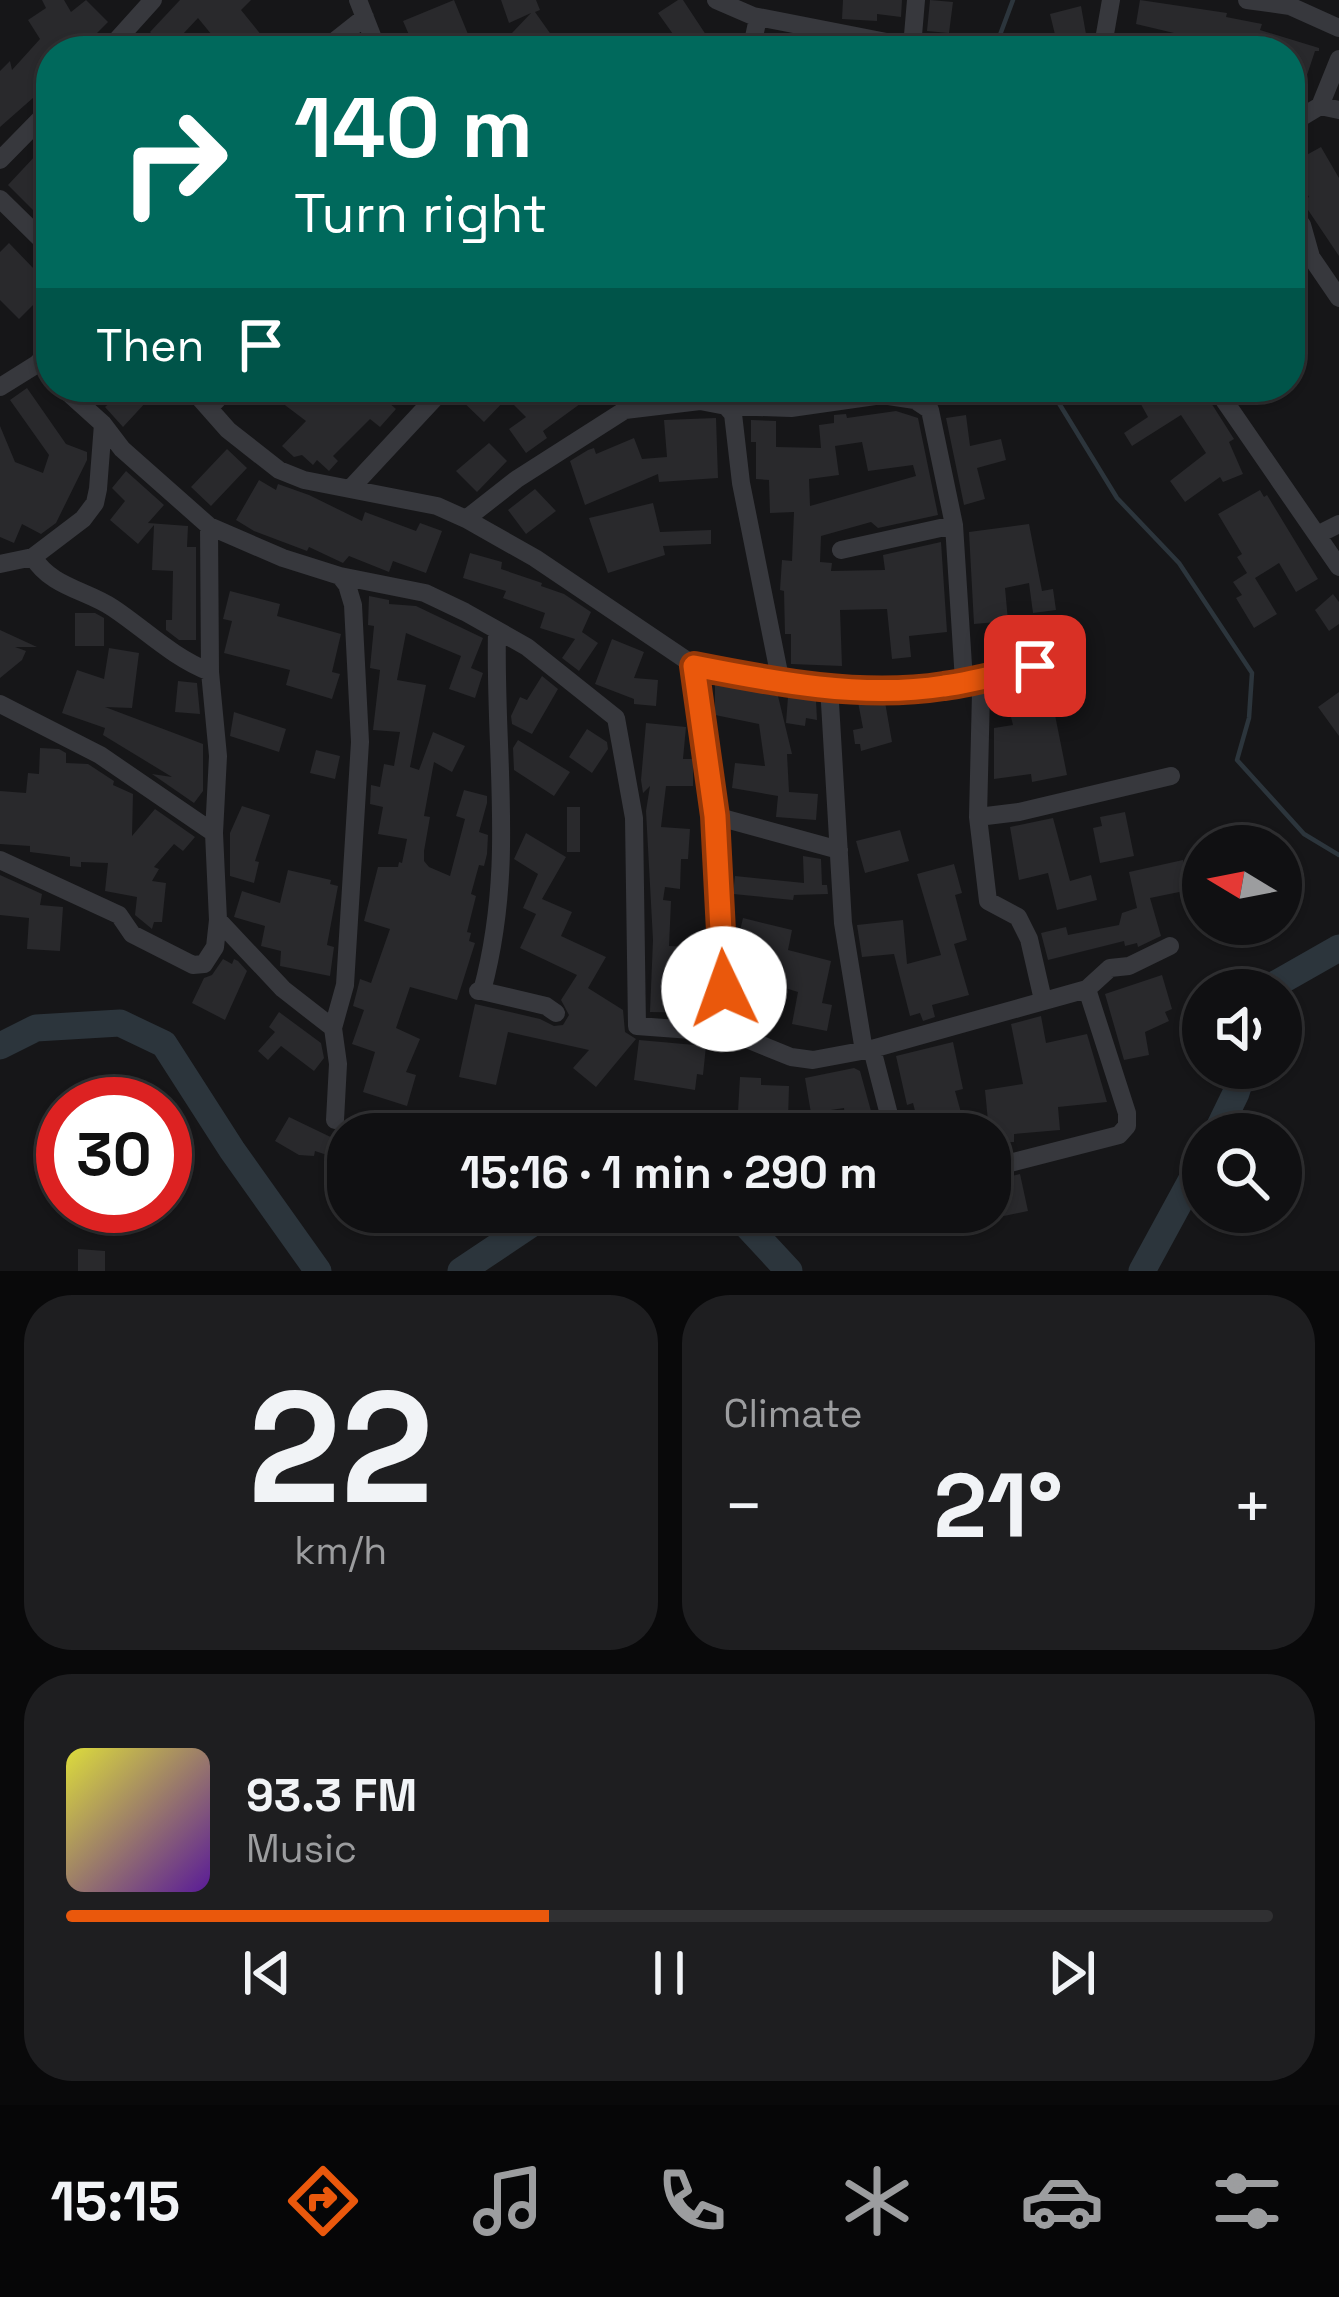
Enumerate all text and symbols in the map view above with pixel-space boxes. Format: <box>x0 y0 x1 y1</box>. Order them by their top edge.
text: 140 m <box>294 74 533 182</box>
icon: right <box>96 84 252 240</box>
text: Turn right <box>294 179 547 248</box>
icon: arrive <box>228 312 294 378</box>
text: Then <box>96 317 204 374</box>
pin <box>984 615 1086 717</box>
icon: arrive <box>1002 633 1068 699</box>
north arrow <box>1182 825 1302 945</box>
map controls <box>1182 825 1302 1233</box>
position arrow <box>661 926 787 1052</box>
button: sound <box>1182 969 1302 1089</box>
speed limit sign: 30 <box>36 1077 192 1233</box>
button: search <box>1182 1113 1302 1233</box>
text: 15:16 · 1 min · 290 m <box>460 1144 878 1201</box>
text: 22 <box>248 1348 433 1548</box>
text: Climate <box>724 1389 863 1438</box>
text: 21° <box>933 1448 1063 1563</box>
text: − <box>724 1464 764 1548</box>
text: + <box>1232 1464 1273 1548</box>
text: km/h <box>294 1526 387 1575</box>
text: 93.3 FM <box>246 1767 417 1824</box>
text: Music <box>246 1824 357 1873</box>
icon: previous <box>234 1940 300 2006</box>
icon: pause <box>636 1940 702 2006</box>
icon: next <box>1039 1940 1105 2006</box>
icon: directions <box>281 2159 365 2243</box>
icon: music <box>466 2159 550 2243</box>
icon: phone <box>650 2159 734 2243</box>
icon: climate <box>835 2159 919 2243</box>
icon: car <box>1020 2159 1104 2243</box>
icon: filters <box>1205 2159 1289 2243</box>
text: 15:15 <box>50 2167 180 2236</box>

